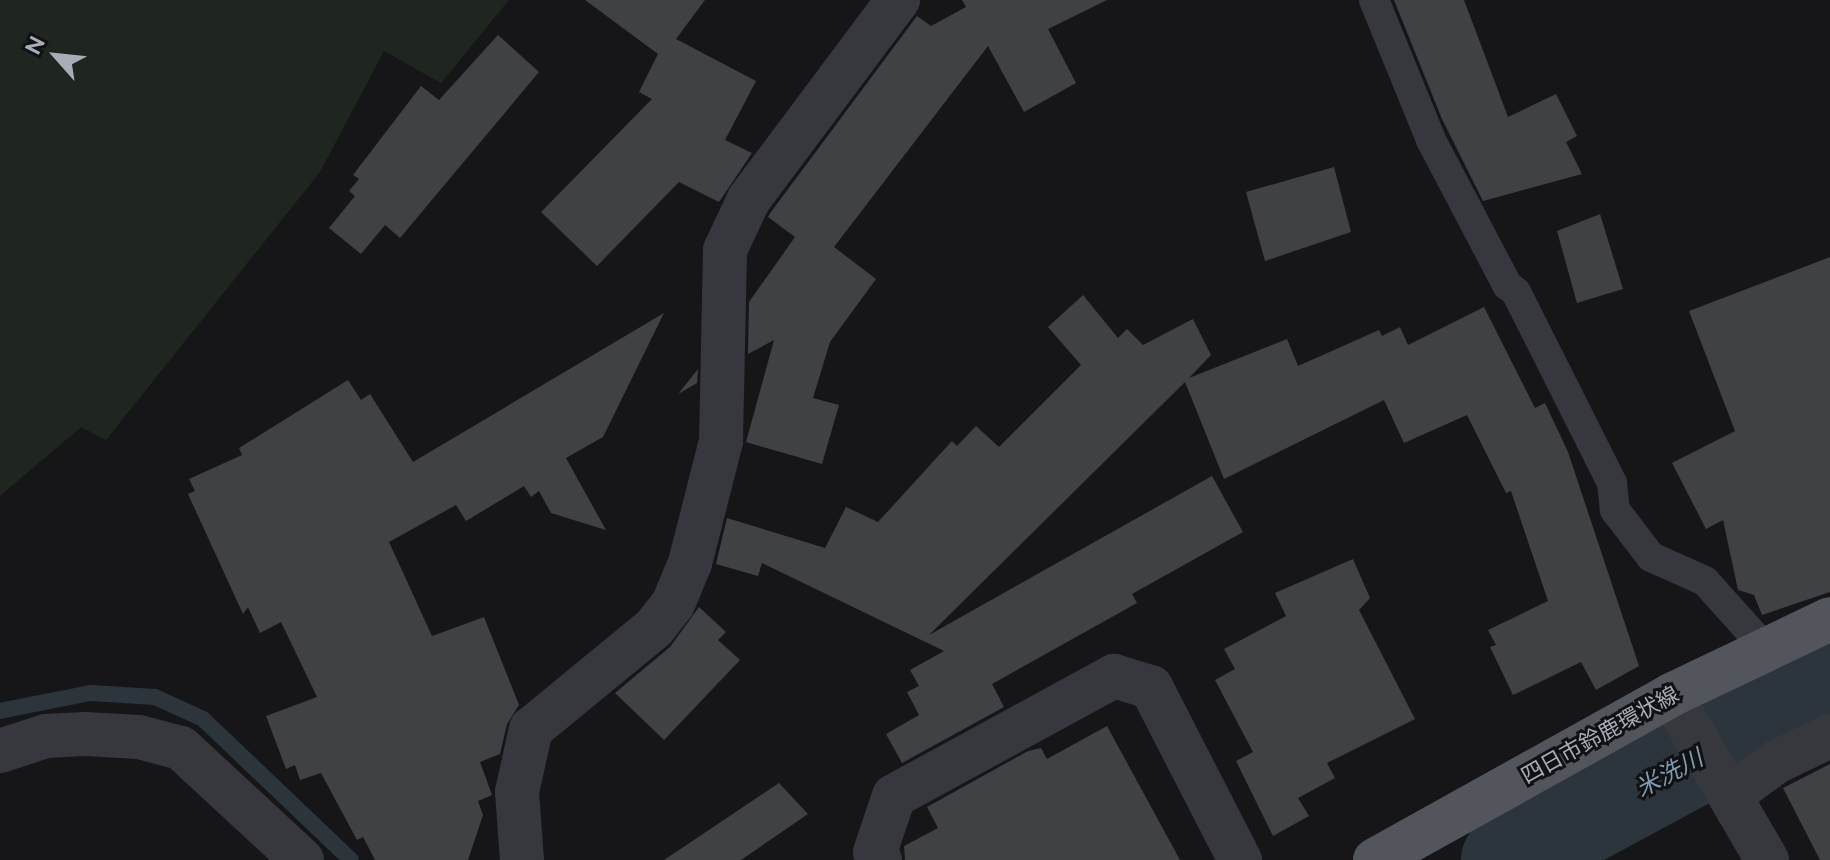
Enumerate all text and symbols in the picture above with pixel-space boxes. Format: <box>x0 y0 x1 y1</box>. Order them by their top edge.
north arrow <box>16 16 96 96</box>
text: N <box>19 32 50 58</box>
street label: 四日市鈴鹿環状線 <box>1517 681 1683 789</box>
water label: 米洗川 <box>1630 743 1708 803</box>

